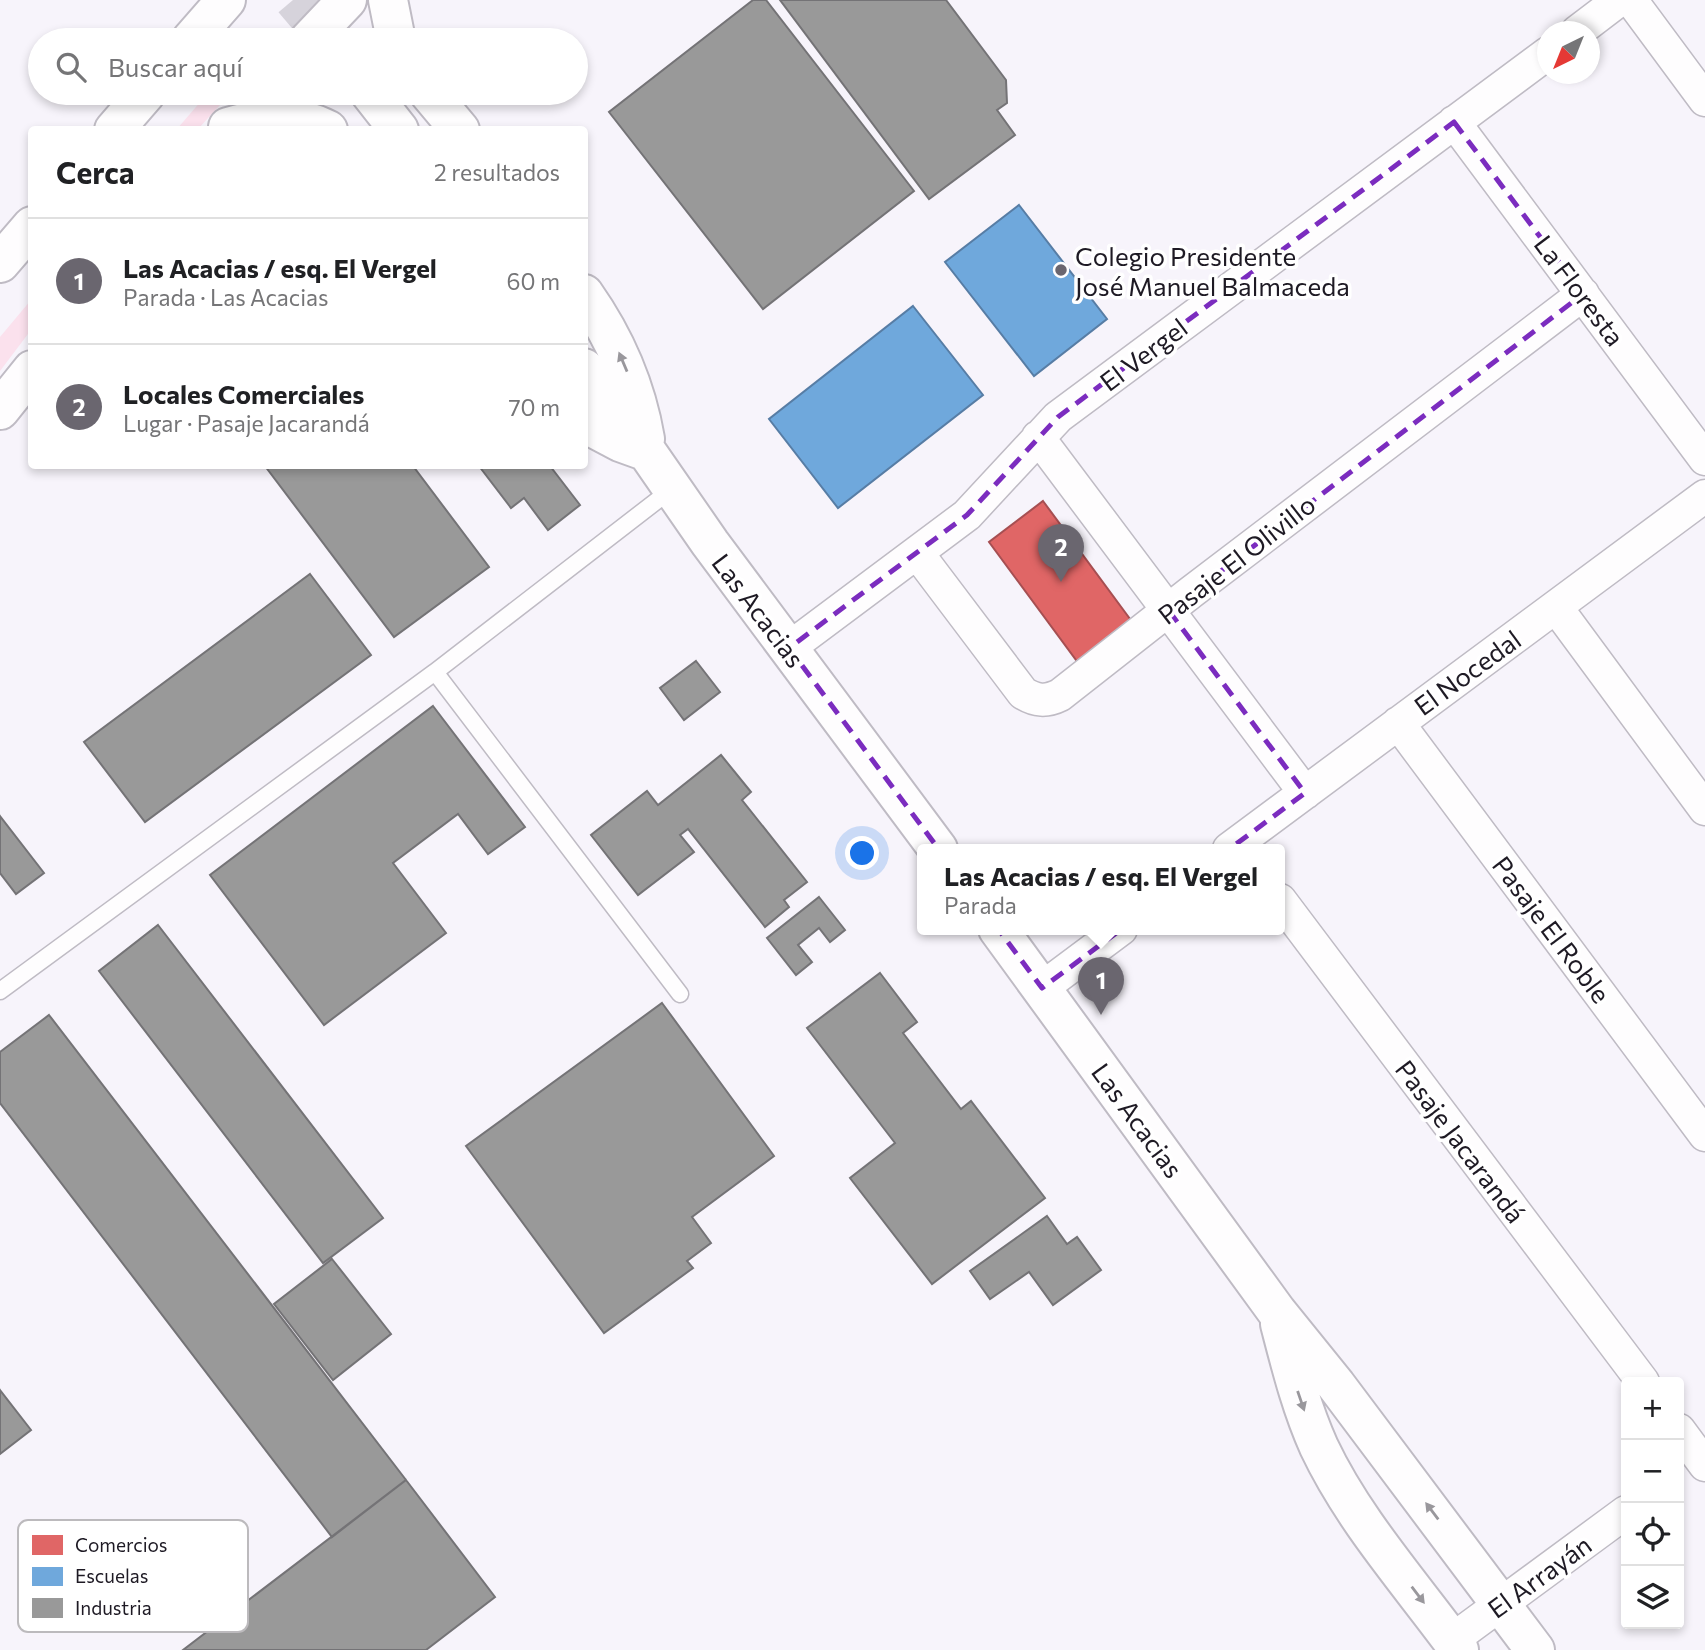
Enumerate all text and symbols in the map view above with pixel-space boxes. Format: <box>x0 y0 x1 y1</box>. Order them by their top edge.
north arrow <box>1537 21 1600 84</box>
search box <box>28 28 588 105</box>
icon: search <box>52 48 90 86</box>
text: Buscar aquí <box>108 51 243 82</box>
text: Cerca <box>56 153 135 190</box>
text: 2 resultados <box>434 158 560 186</box>
street label: La Floresta <box>1528 229 1632 351</box>
place label: Colegio Presidente José Manuel Balmaceda <box>1075 240 1350 301</box>
text: Las Acacias / esq. El Vergel <box>123 252 437 283</box>
marker: Colegio Presidente José Manuel Balmaceda <box>1053 262 1069 278</box>
text: 1 <box>74 267 84 295</box>
text: 60 m <box>507 267 560 295</box>
text: Parada · Las Acacias <box>123 283 329 311</box>
street label: El Vergel <box>1093 311 1193 397</box>
one-way arrow <box>617 352 628 373</box>
text: Locales Comerciales <box>123 378 364 409</box>
text: 2 <box>72 393 86 421</box>
text: 70 m <box>508 393 560 421</box>
text: Lugar · Pasaje Jacarandá <box>123 409 370 437</box>
street label: Pasaje El Olivillo <box>1151 488 1321 630</box>
pin: 2 <box>1038 524 1084 582</box>
street label: Las Acacias <box>706 547 812 673</box>
street label: El Nocedal <box>1408 623 1526 721</box>
your location <box>845 836 879 870</box>
popup <box>917 844 1285 935</box>
street label: Pasaje El Roble <box>1487 850 1617 1008</box>
text: Las Acacias / esq. El Vergel <box>944 860 1258 891</box>
text: Parada <box>944 891 1017 919</box>
pin: 1 <box>1078 957 1124 1015</box>
street label: Pasaje Jacarandá <box>1390 1054 1532 1228</box>
street label: Las Acacias <box>1086 1057 1190 1183</box>
map controls <box>1621 1377 1684 1629</box>
button: + <box>1621 1377 1684 1440</box>
one-way arrow <box>1296 1391 1307 1412</box>
button: − <box>1621 1440 1684 1503</box>
one-way arrow <box>1425 1502 1439 1520</box>
button: locate <box>1621 1503 1684 1566</box>
legend <box>18 1520 248 1632</box>
street label: El Arrayán <box>1481 1528 1597 1624</box>
text: Comercios <box>75 1533 167 1556</box>
text: Escuelas <box>75 1564 148 1587</box>
button: layers <box>1621 1566 1684 1629</box>
one-way arrow <box>1411 1586 1425 1604</box>
text: Industria <box>75 1596 152 1619</box>

